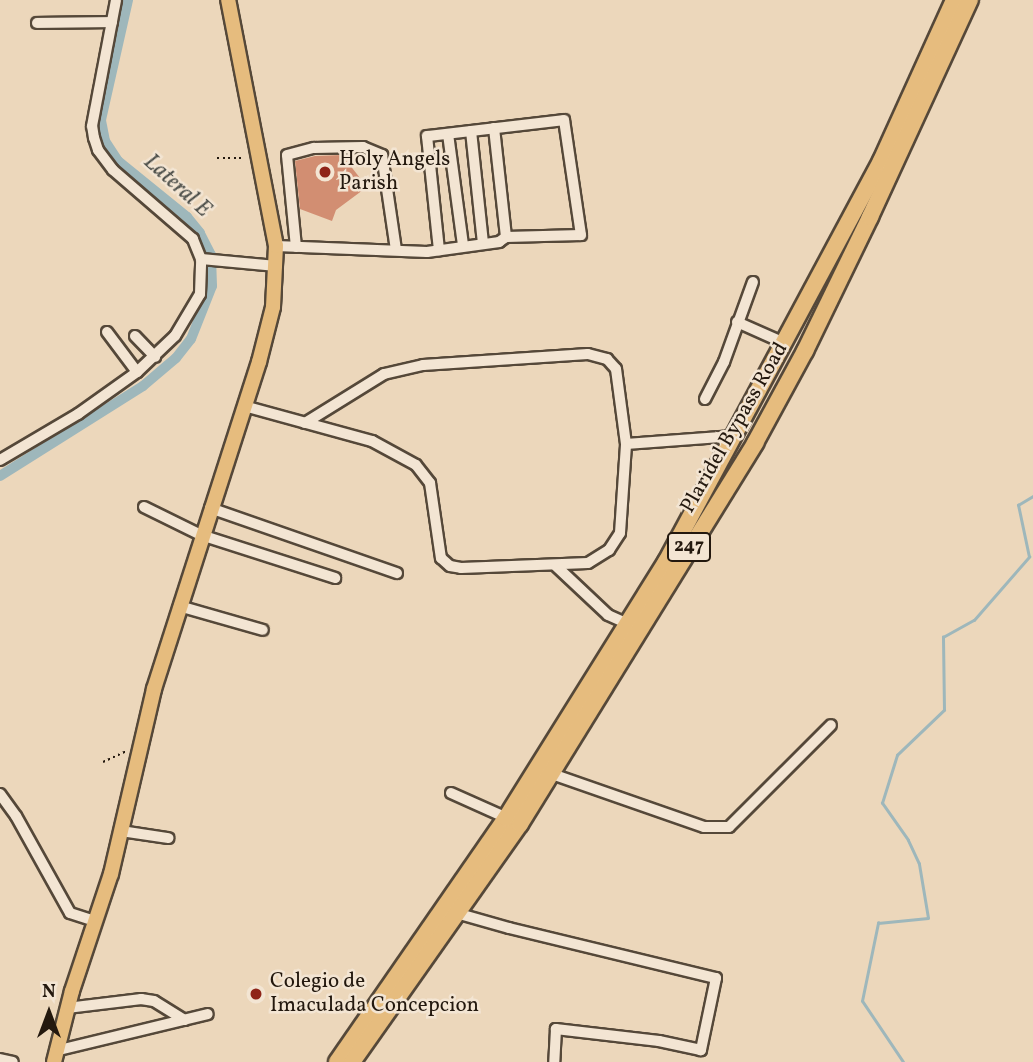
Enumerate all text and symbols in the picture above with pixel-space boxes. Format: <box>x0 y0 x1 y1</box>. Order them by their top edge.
place label: Holy Angels Parish <box>339 147 451 197</box>
water label: Lateral E <box>138 149 216 223</box>
marker: Holy Angels Parish <box>317 164 333 180</box>
street label: Plaridel Bypass Road <box>676 338 794 518</box>
road number: 247 <box>666 532 712 562</box>
place label: Colegio de Imaculada Concepcion <box>270 969 479 1019</box>
north arrow <box>14 978 84 1048</box>
text: N <box>42 979 56 1005</box>
marker: Colegio de Imaculada Concepcion <box>248 986 264 1002</box>

